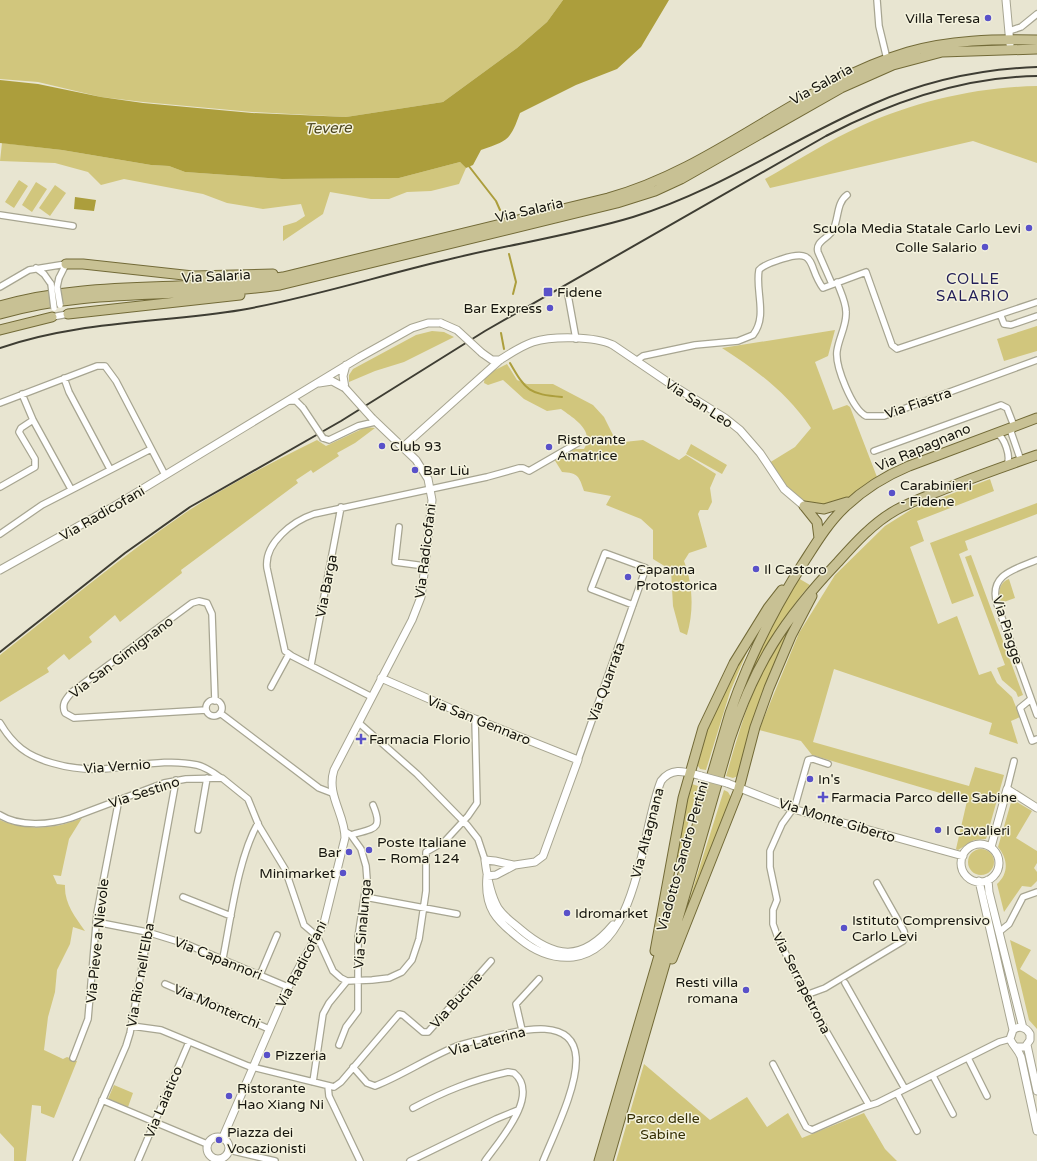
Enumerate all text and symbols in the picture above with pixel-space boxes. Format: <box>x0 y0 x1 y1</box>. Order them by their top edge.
place label: Villa Teresa <box>905 10 980 27</box>
marker: Villa Teresa <box>983 13 993 23</box>
street label: Via Salaria <box>787 60 856 109</box>
water label: Tevere <box>304 118 353 138</box>
street label: Via Salaria <box>494 194 565 227</box>
place label: Scuola Media Statale Carlo Levi <box>813 220 1021 237</box>
marker: Scuola Media Statale Carlo Levi <box>1024 223 1034 233</box>
place label: Colle Salario <box>895 239 977 256</box>
marker: Colle Salario <box>980 242 990 252</box>
street label: Via Salaria <box>181 266 251 287</box>
district label: COLLE SALARIO <box>936 270 1010 305</box>
place label: Fidene <box>557 284 602 301</box>
marker: Fidene <box>542 286 554 298</box>
place label: Bar Express <box>464 300 542 317</box>
marker: Bar Express <box>545 303 555 313</box>
street label: Via San Leo <box>662 375 736 432</box>
street label: Via Fiastra <box>883 384 954 423</box>
street label: Via Rapagnano <box>873 420 973 475</box>
place label: Ristorante Amatrice <box>557 431 626 464</box>
place label: Club 93 <box>390 438 442 455</box>
marker: Club 93 <box>377 441 387 451</box>
marker: Ristorante Amatrice <box>544 442 554 452</box>
place label: Bar Liù <box>423 462 470 479</box>
marker: Bar Liù <box>410 465 420 475</box>
place label: Carabinieri - Fidene <box>900 477 972 510</box>
street label: Via Radicofani <box>57 482 148 545</box>
marker: Carabinieri - Fidene <box>887 488 897 498</box>
street label: Via Radicofani <box>411 503 440 600</box>
street label: Via Barga <box>312 553 341 619</box>
place label: Capanna Protostorica <box>636 561 717 594</box>
place label: Il Castoro <box>764 561 827 578</box>
marker: Il Castoro <box>751 564 761 574</box>
marker: Capanna Protostorica <box>623 572 633 582</box>
street label: Via Piagge <box>988 594 1027 667</box>
street label: Via San Gimignano <box>66 613 177 702</box>
street label: Via Quarrata <box>584 640 629 724</box>
street label: Via San Gennaro <box>424 692 533 749</box>
place label: Farmacia Florio <box>369 731 471 748</box>
marker: Farmacia Florio <box>356 734 366 744</box>
street label: Via Vernio <box>83 756 151 777</box>
place label: In's <box>818 771 840 788</box>
street label: Via Sestino <box>107 773 182 812</box>
marker: In's <box>805 774 815 784</box>
street label: Viadotto Sandro Pertini <box>653 779 712 933</box>
street label: Via Altagnana <box>627 786 668 880</box>
place label: Farmacia Parco delle Sabine <box>831 789 1017 806</box>
marker: Farmacia Parco delle Sabine <box>818 792 828 802</box>
street label: Via Monte Giberto <box>776 795 897 846</box>
place label: I Cavalieri <box>946 822 1010 839</box>
marker: I Cavalieri <box>933 825 943 835</box>
place label: Poste Italiane – Roma 124 <box>377 834 467 867</box>
place label: Bar <box>318 844 342 861</box>
marker: Poste Italiane – Roma 124 <box>364 845 374 855</box>
marker: Bar <box>344 847 354 857</box>
place label: Minimarket <box>259 865 336 882</box>
marker: Minimarket <box>338 868 348 878</box>
street label: Via Pieve a Nievole <box>82 878 113 1004</box>
street label: Via Sinalunga <box>350 878 375 970</box>
place label: Idromarket <box>575 905 649 922</box>
marker: Idromarket <box>562 908 572 918</box>
place label: Istituto Comprensivo Carlo Levi <box>852 912 990 945</box>
street label: Via Radicofani <box>272 918 331 1011</box>
street label: Via Rio nell'Elba <box>123 922 158 1029</box>
marker: Istituto Comprensivo Carlo Levi <box>839 923 849 933</box>
street label: Via Serrapetrona <box>769 930 835 1037</box>
street label: Via Capannori <box>171 933 264 984</box>
street label: Via Bucine <box>427 969 486 1032</box>
place label: Resti villa romana <box>675 974 738 1007</box>
street label: Via Monterchi <box>171 981 263 1032</box>
marker: Resti villa romana <box>741 985 751 995</box>
street label: Via Laterina <box>447 1023 527 1060</box>
place label: Pizzeria <box>275 1047 326 1064</box>
marker: Pizzeria <box>262 1050 272 1060</box>
street label: Via Laiatico <box>141 1064 186 1141</box>
place label: Ristorante Hao Xiang Ni <box>237 1080 324 1113</box>
marker: Ristorante Hao Xiang Ni <box>224 1091 234 1101</box>
park label: Parco delle Sabine <box>626 1110 700 1143</box>
place label: Piazza dei Vocazionisti <box>227 1124 306 1157</box>
marker: Piazza dei Vocazionisti <box>214 1135 224 1145</box>

